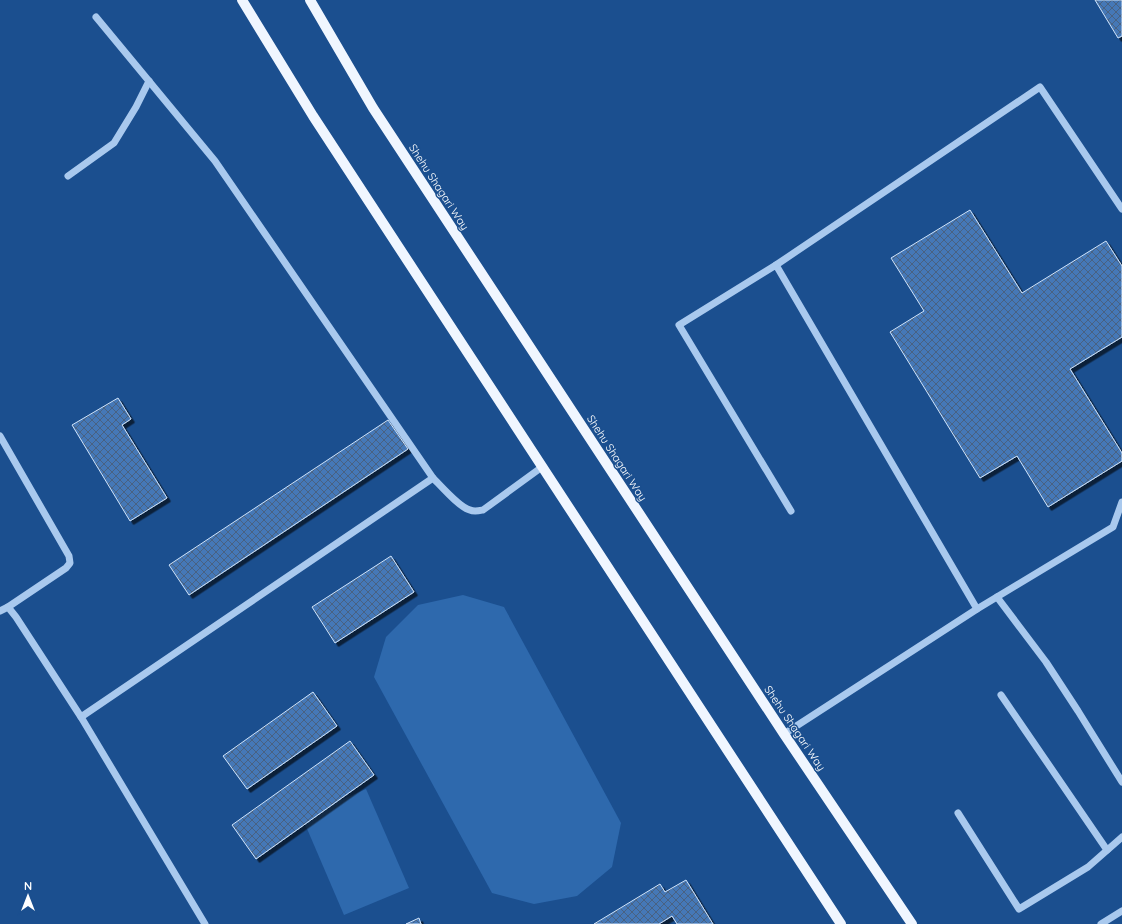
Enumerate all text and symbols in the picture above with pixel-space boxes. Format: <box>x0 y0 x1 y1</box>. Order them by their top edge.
street label: Shehu Shagari Way <box>406 141 472 233</box>
street label: Shehu Shagari Way <box>584 412 650 504</box>
street label: Shehu Shagari Way <box>761 683 829 773</box>
north arrow <box>8 876 48 916</box>
text: N <box>24 879 32 893</box>

